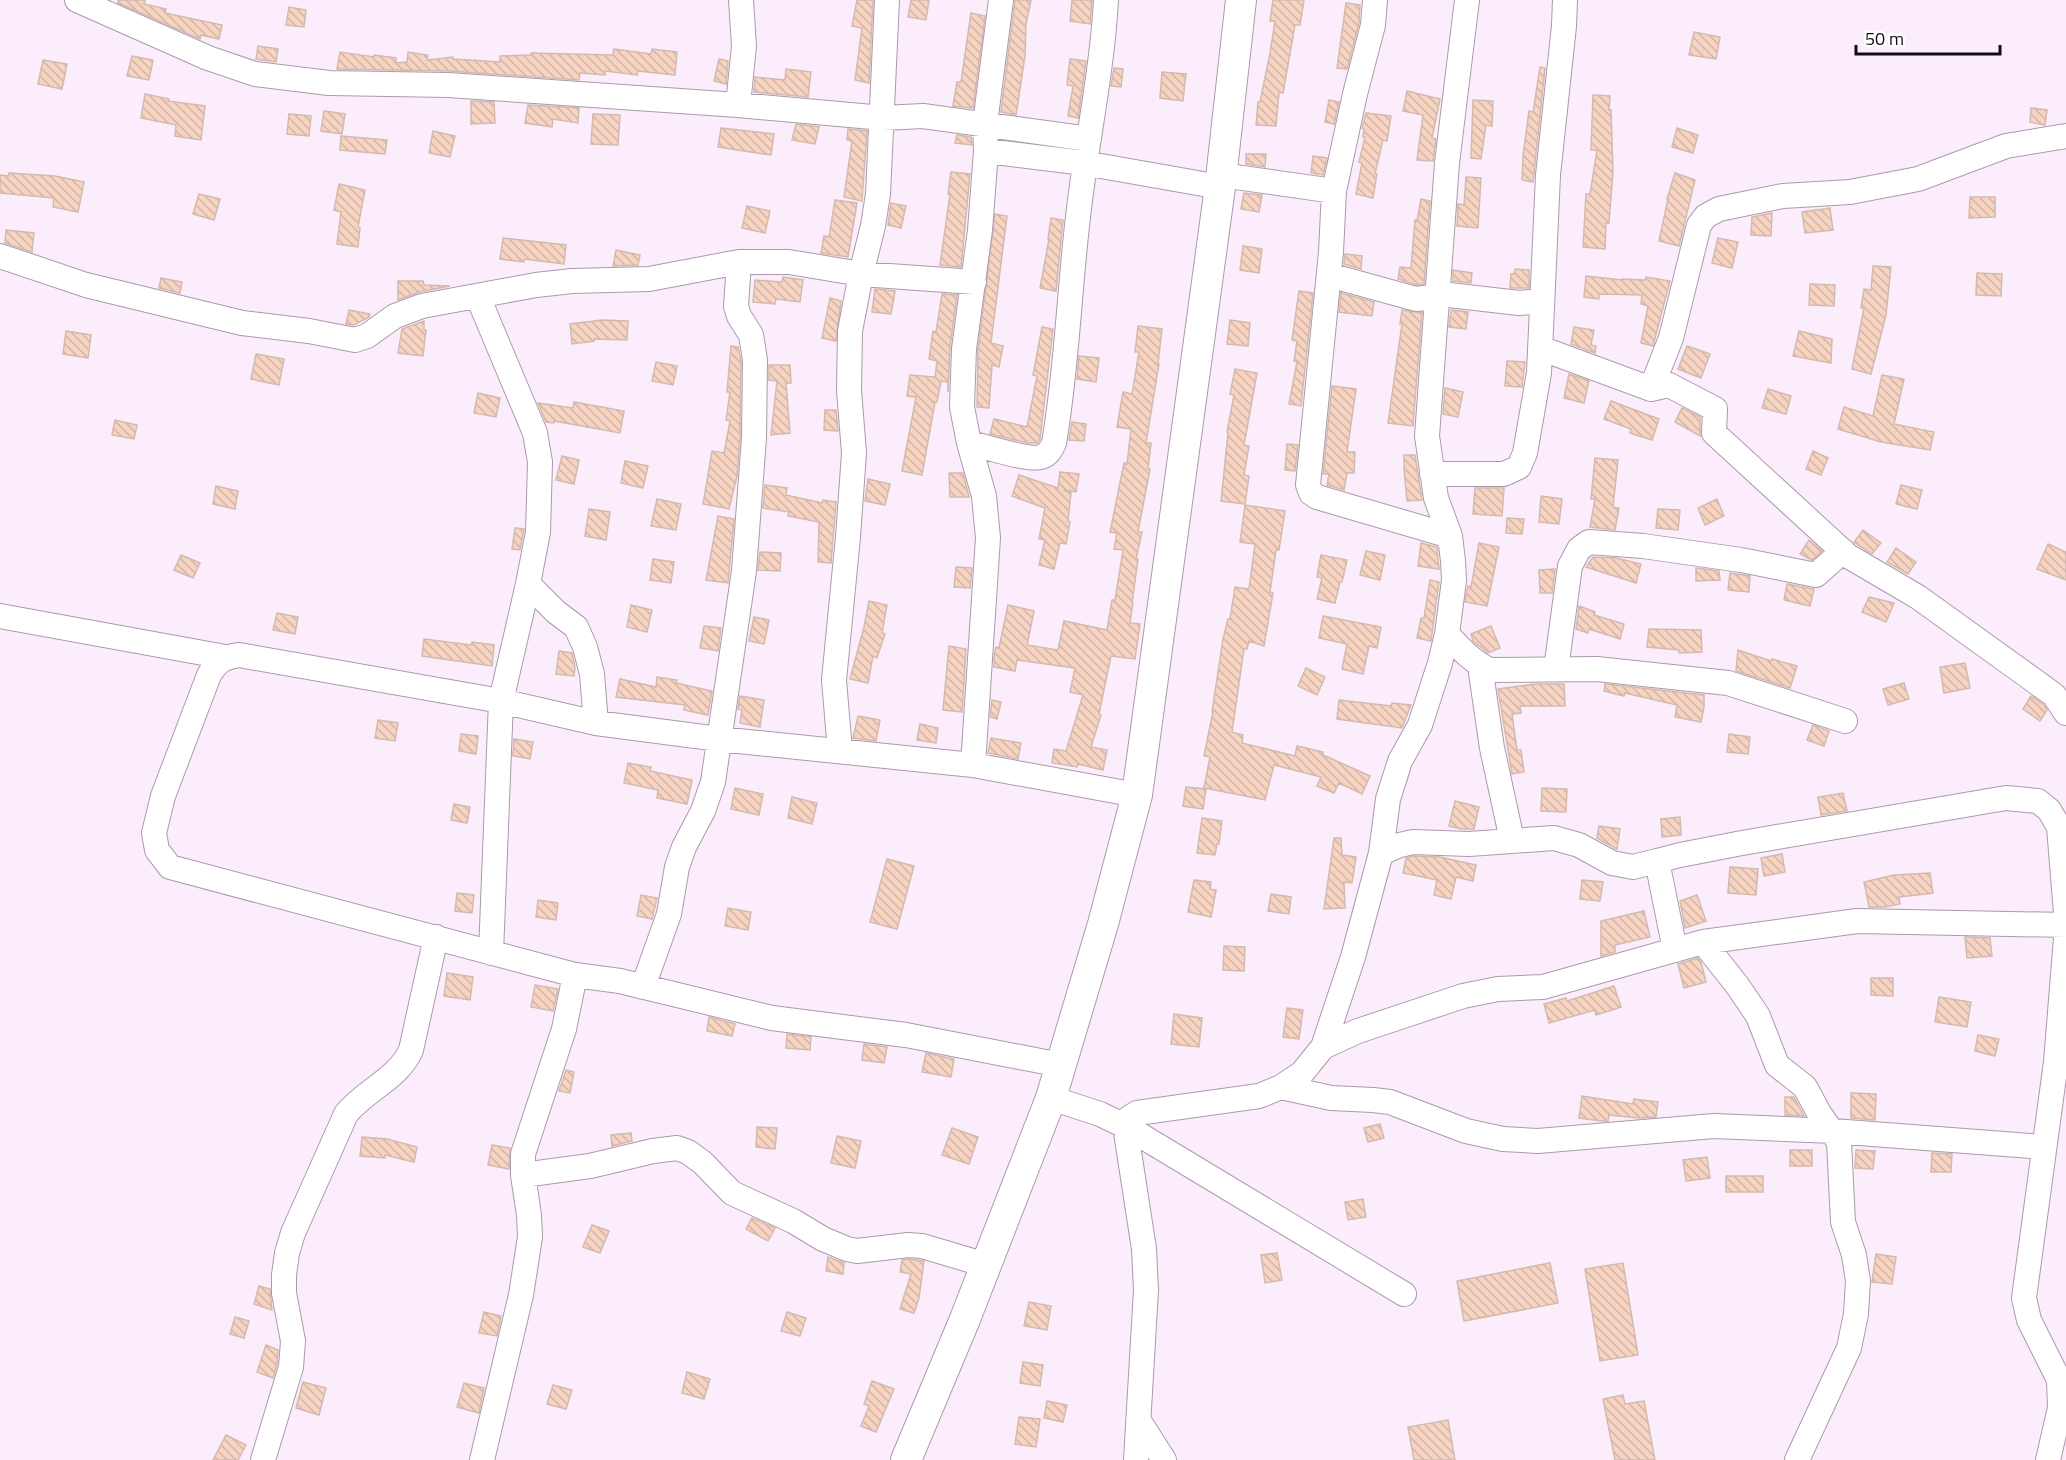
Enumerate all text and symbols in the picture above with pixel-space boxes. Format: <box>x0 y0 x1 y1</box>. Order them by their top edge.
scale bar <box>1856 18 2000 56</box>
text: 50 m <box>1865 25 1904 52</box>

